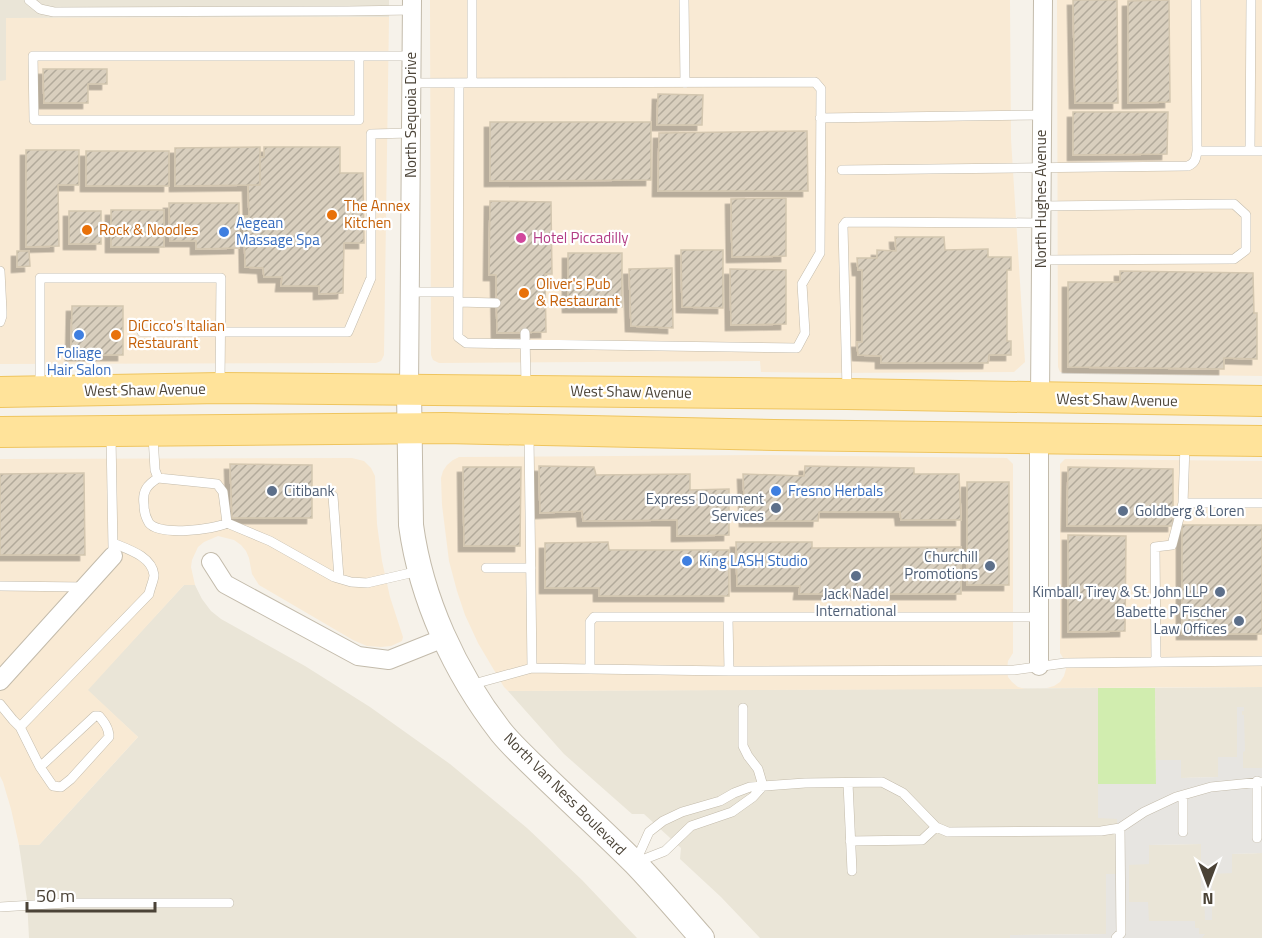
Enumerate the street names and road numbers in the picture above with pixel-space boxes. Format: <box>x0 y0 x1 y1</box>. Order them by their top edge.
street label: North Sequoia Drive <box>399 52 422 178</box>
street label: North Hughes Avenue <box>1029 130 1052 268</box>
street label: West Shaw Avenue <box>84 377 206 402</box>
street label: West Shaw Avenue <box>570 379 692 404</box>
street label: West Shaw Avenue <box>1056 387 1178 412</box>
street label: North Van Ness Boulevard <box>499 727 632 860</box>

